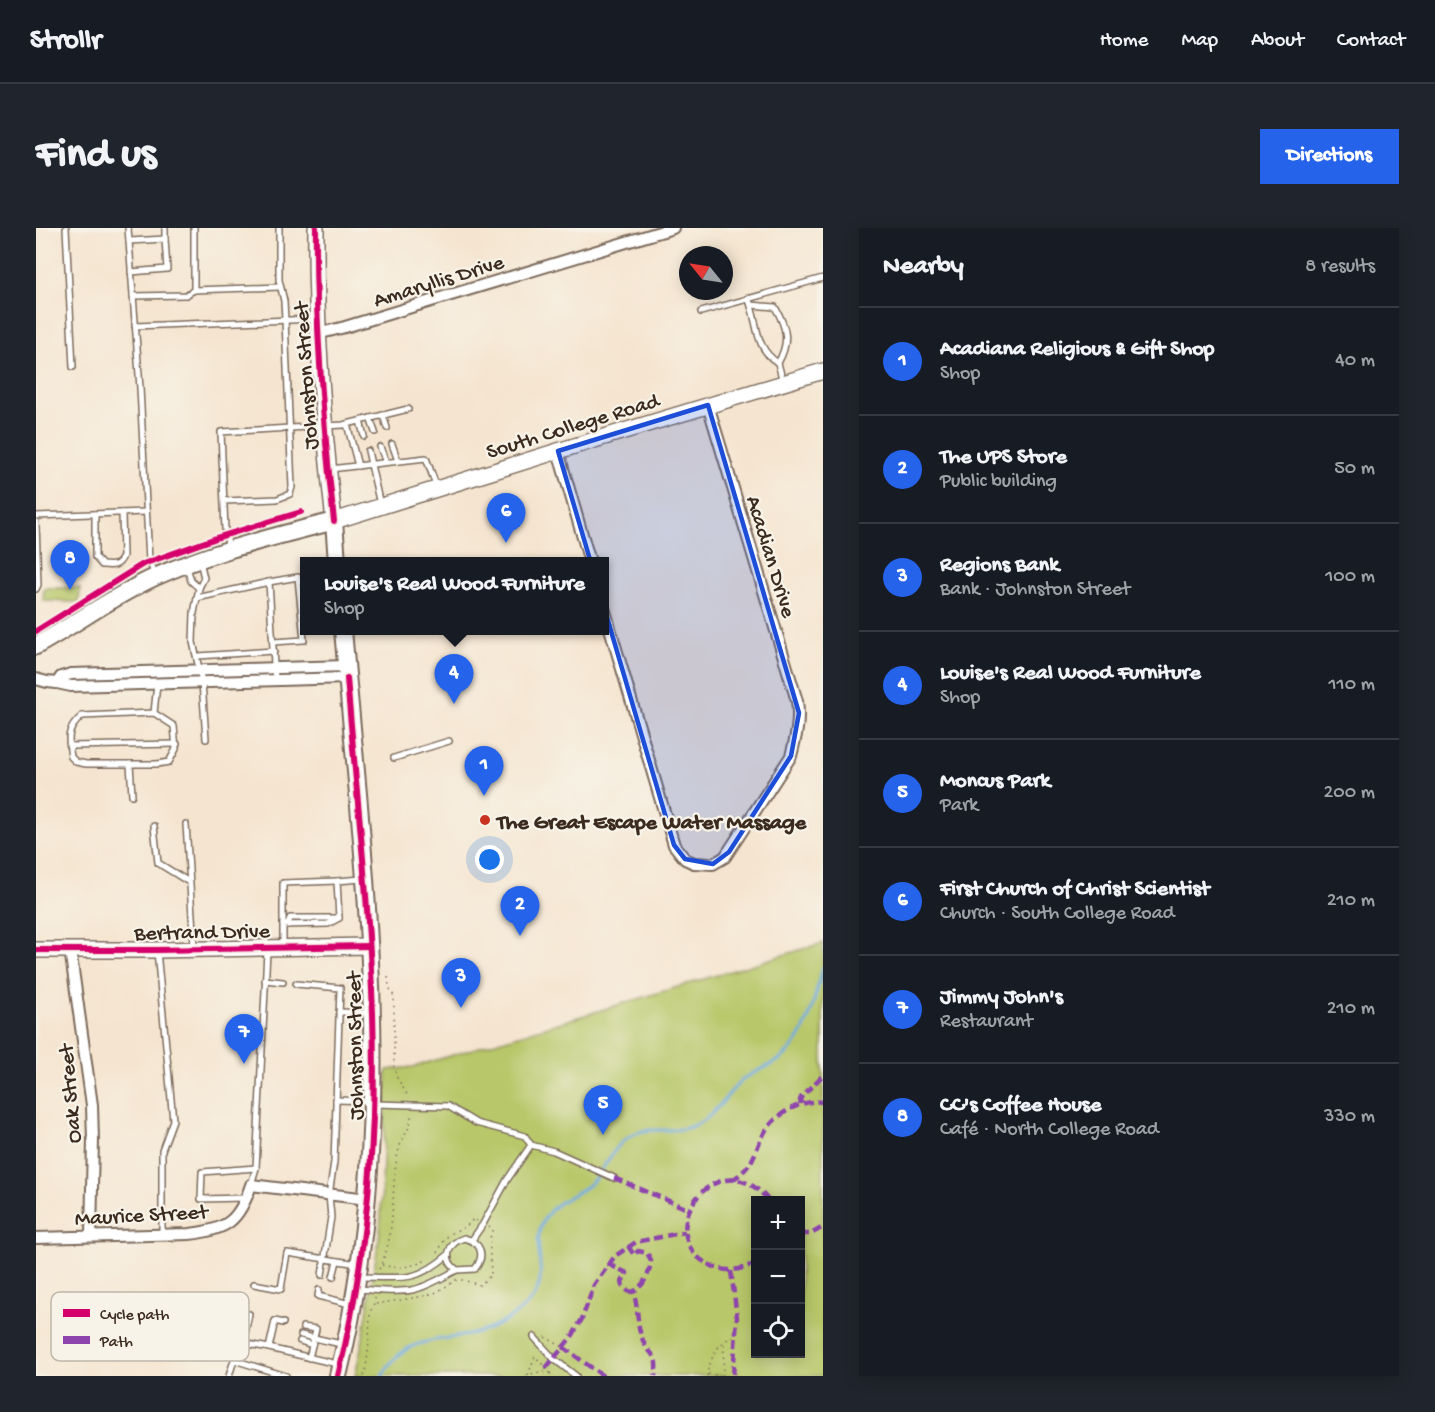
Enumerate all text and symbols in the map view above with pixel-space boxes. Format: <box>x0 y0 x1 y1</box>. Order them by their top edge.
text: Strollr <box>30 25 101 58</box>
text: Home <box>1100 29 1148 54</box>
text: Map <box>1181 29 1218 54</box>
text: About <box>1251 29 1304 54</box>
text: Contact <box>1337 29 1405 54</box>
button: Directions <box>1260 129 1399 184</box>
text: Find us <box>36 132 156 181</box>
north arrow <box>679 246 733 300</box>
street label: Amaryllis Drive <box>371 250 508 315</box>
text: Nearby <box>883 252 964 283</box>
text: 8 results <box>1305 256 1375 279</box>
street label: Johnston Street <box>290 299 326 451</box>
text: Acadiana Religious & Gift Shop <box>940 337 1214 363</box>
text: 1 <box>898 350 907 373</box>
text: 40 m <box>1335 350 1375 373</box>
text: Shop <box>940 363 980 386</box>
street label: South College Road <box>484 389 665 466</box>
text: The UPS Store <box>940 445 1067 471</box>
text: 2 <box>898 458 907 481</box>
text: 50 m <box>1334 458 1375 481</box>
text: Public building <box>940 471 1057 494</box>
street label: Acadian Drive <box>738 493 800 622</box>
pin: 6 <box>486 494 526 543</box>
pin: 8 <box>51 540 90 590</box>
text: Regions Bank <box>940 553 1059 579</box>
popup <box>300 557 609 635</box>
text: 3 <box>897 566 908 589</box>
text: 100 m <box>1325 566 1375 589</box>
text: Louise's Real Wood Furniture <box>324 572 585 598</box>
text: Bank · Johnston Street <box>940 579 1130 602</box>
text: Shop <box>324 598 364 621</box>
pin: 4 <box>434 654 474 704</box>
text: Louise's Real Wood Furniture <box>940 661 1201 687</box>
text: 4 <box>898 674 907 697</box>
text: 110 m <box>1329 674 1375 697</box>
text: Shop <box>940 687 980 710</box>
pin: 1 <box>464 746 504 796</box>
text: Moncus Park <box>940 769 1050 795</box>
text: 5 <box>897 782 908 805</box>
text: 200 m <box>1324 782 1375 805</box>
text: Park <box>940 795 978 818</box>
place label: The Great Escape Water Massage <box>495 811 807 837</box>
marker: The Great Escape Water Massage <box>478 813 492 827</box>
your location <box>475 845 504 874</box>
text: First Church of Christ Scientist <box>940 877 1210 903</box>
pin: 2 <box>500 886 540 936</box>
text: 6 <box>897 890 908 913</box>
text: 210 m <box>1327 890 1375 913</box>
text: Church · South College Road <box>940 903 1175 926</box>
street label: Bertrand Drive <box>133 920 271 948</box>
pin: 3 <box>442 958 480 1008</box>
street label: Johnston Street <box>343 970 371 1120</box>
text: Jimmy John's <box>940 985 1063 1011</box>
text: 7 <box>897 998 908 1021</box>
text: 210 m <box>1327 998 1375 1021</box>
text: Restaurant <box>940 1011 1033 1034</box>
pin: 7 <box>224 1014 264 1064</box>
street label: Oak Street <box>55 1041 89 1144</box>
pin: 5 <box>584 1086 622 1135</box>
text: CC's Coffee House <box>940 1093 1101 1119</box>
text: 8 <box>897 1106 908 1129</box>
text: 330 m <box>1324 1106 1375 1129</box>
text: Café · North College Road <box>940 1119 1159 1142</box>
map controls <box>751 1196 805 1358</box>
button: + <box>751 1196 805 1250</box>
street label: Maurice Street <box>74 1200 210 1233</box>
button: − <box>751 1250 805 1304</box>
legend <box>51 1292 249 1361</box>
button: locate <box>751 1304 805 1358</box>
text: Cycle path <box>100 1307 170 1326</box>
text: Path <box>99 1334 133 1353</box>

